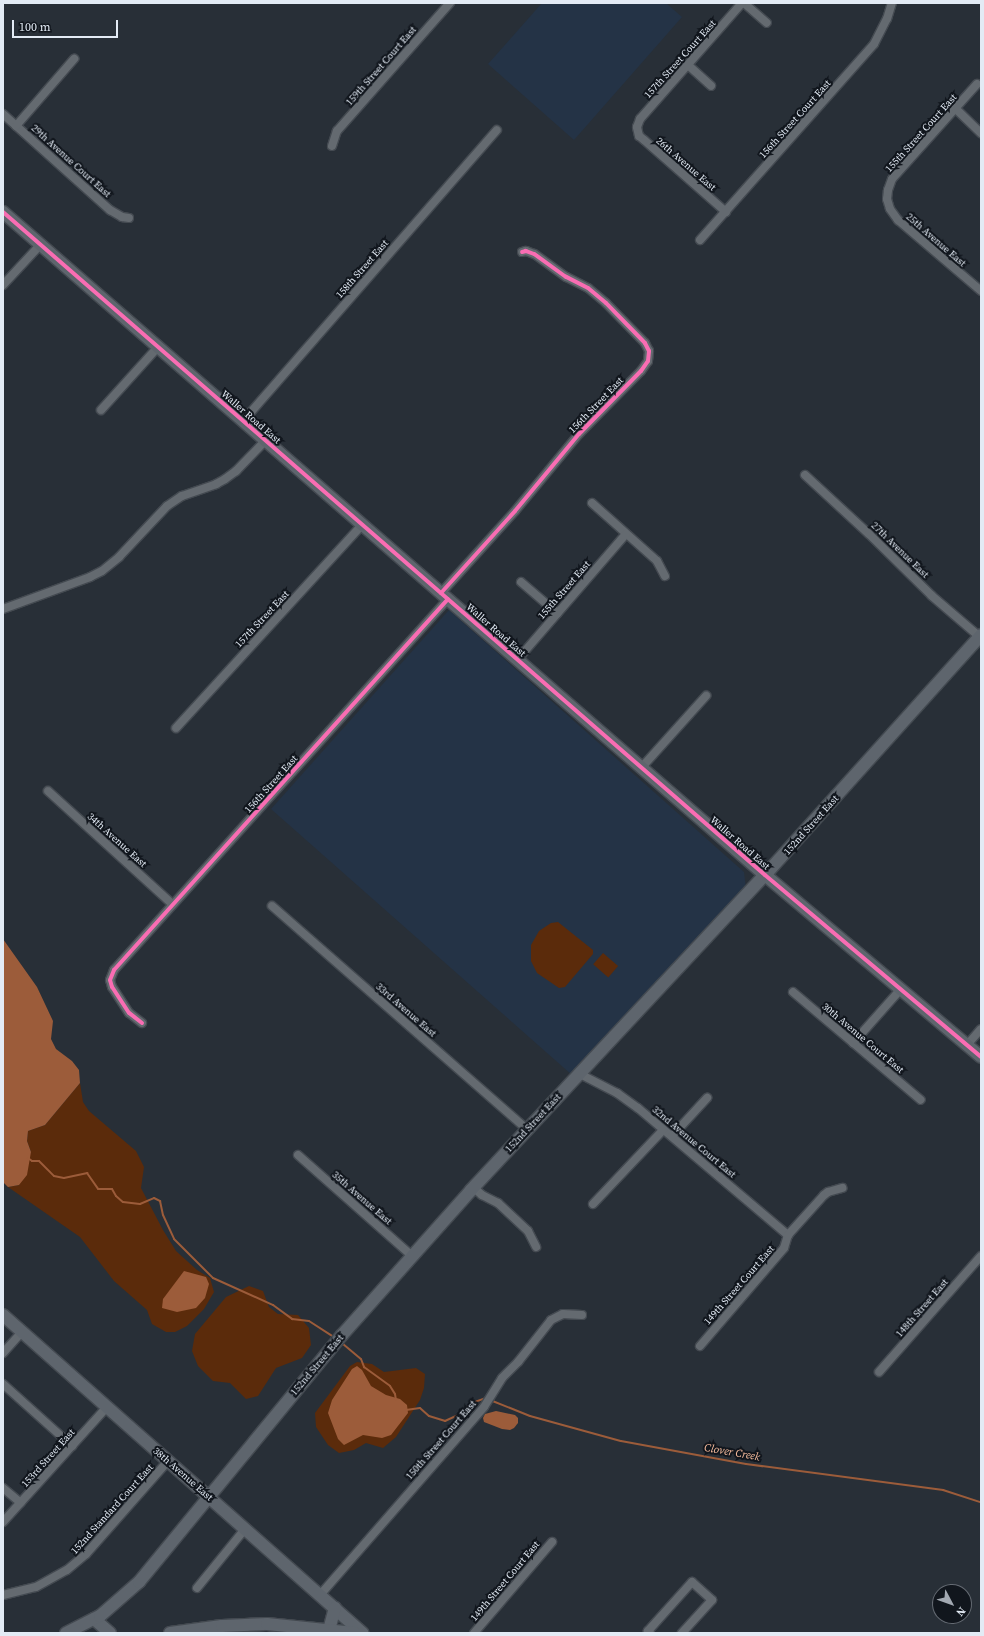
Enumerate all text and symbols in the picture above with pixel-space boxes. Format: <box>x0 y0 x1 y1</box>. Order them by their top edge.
scale bar <box>14 12 120 38</box>
street label: 157th Street Court East <box>642 17 718 101</box>
text: 100 m <box>19 19 51 35</box>
street label: 159th Street Court East <box>343 24 419 108</box>
street label: 156th Street Court East <box>757 77 833 161</box>
street label: 155th Street Court East <box>883 91 959 175</box>
street label: 29th Avenue Court East <box>29 122 113 200</box>
street label: 26th Avenue East <box>654 135 718 193</box>
street label: 25th Avenue East <box>904 211 968 269</box>
street label: 158th Street East <box>333 237 391 301</box>
street label: 156th Street East <box>566 374 626 436</box>
street label: Waller Road East <box>219 388 283 446</box>
street label: 27th Avenue East <box>869 519 931 581</box>
street label: 155th Street East <box>535 558 593 622</box>
street label: 157th Street East <box>233 588 291 650</box>
street label: Waller Road East <box>464 601 528 659</box>
street label: 156th Street East <box>242 753 300 815</box>
street label: 152nd Street East <box>781 793 841 857</box>
street label: 34th Avenue East <box>85 810 149 870</box>
street label: Waller Road East <box>708 814 772 872</box>
street label: 33rd Avenue East <box>373 981 439 1039</box>
street label: 30th Avenue Court East <box>820 1000 906 1076</box>
street label: 152nd Street East <box>503 1091 563 1155</box>
street label: 32nd Avenue Court East <box>650 1104 738 1180</box>
street label: 35th Avenue East <box>330 1169 394 1227</box>
street label: 149th Street Court East <box>701 1243 777 1327</box>
street label: 148th Street East <box>893 1276 951 1340</box>
street label: 152nd Street East <box>288 1332 346 1398</box>
street label: 150th Street Court East <box>403 1398 479 1482</box>
street label: 153rd Street East <box>19 1426 77 1490</box>
water label: Clover Creek <box>703 1442 761 1464</box>
street label: 38th Avenue East <box>151 1445 215 1503</box>
street label: 152nd Standard Court East <box>68 1461 156 1557</box>
street label: 149th Street Court East <box>468 1538 542 1624</box>
north arrow <box>932 1584 972 1624</box>
text: N <box>952 1604 969 1619</box>

